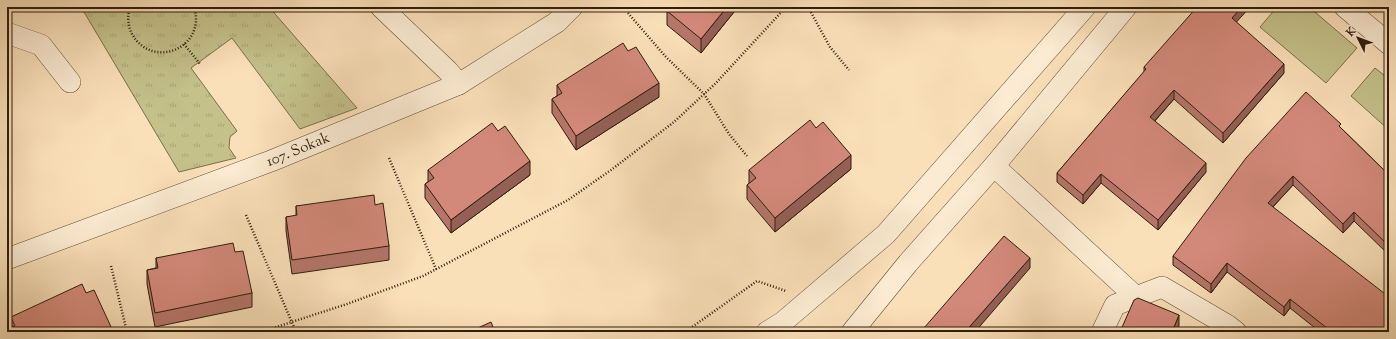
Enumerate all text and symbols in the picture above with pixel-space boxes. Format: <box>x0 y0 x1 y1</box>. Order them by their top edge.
north arrow <box>1338 18 1378 58</box>
text: K <box>1342 24 1360 41</box>
street label: 107. Sokak <box>263 127 333 172</box>

